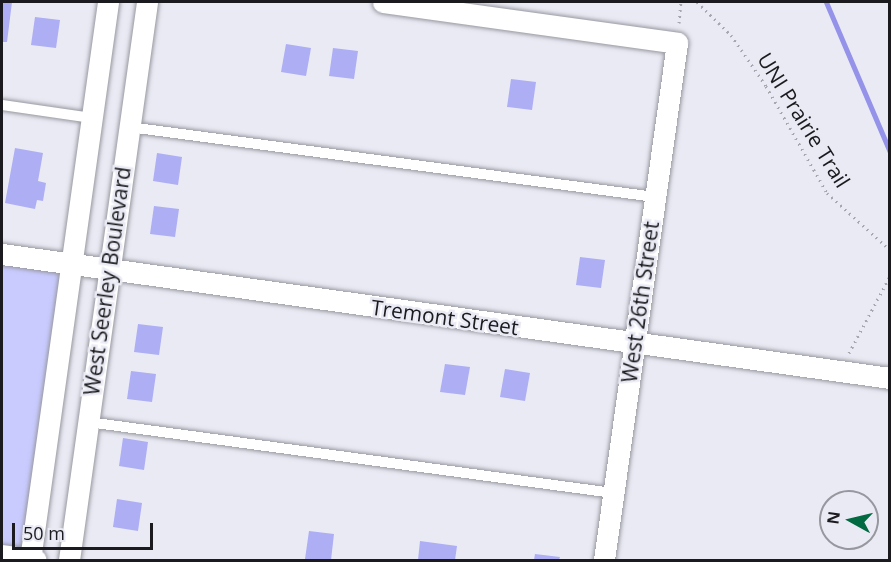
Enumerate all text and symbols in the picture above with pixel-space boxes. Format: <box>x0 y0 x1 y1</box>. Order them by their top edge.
street label: UNI Prairie Trail <box>752 48 856 192</box>
street label: West Seerley Boulevard <box>78 165 136 397</box>
street label: West 26th Street <box>616 220 664 384</box>
street label: Tremont Street <box>370 294 520 340</box>
north arrow <box>819 490 879 550</box>
text: N <box>821 510 845 526</box>
scale bar <box>15 511 156 549</box>
text: 50 m <box>23 521 65 545</box>

